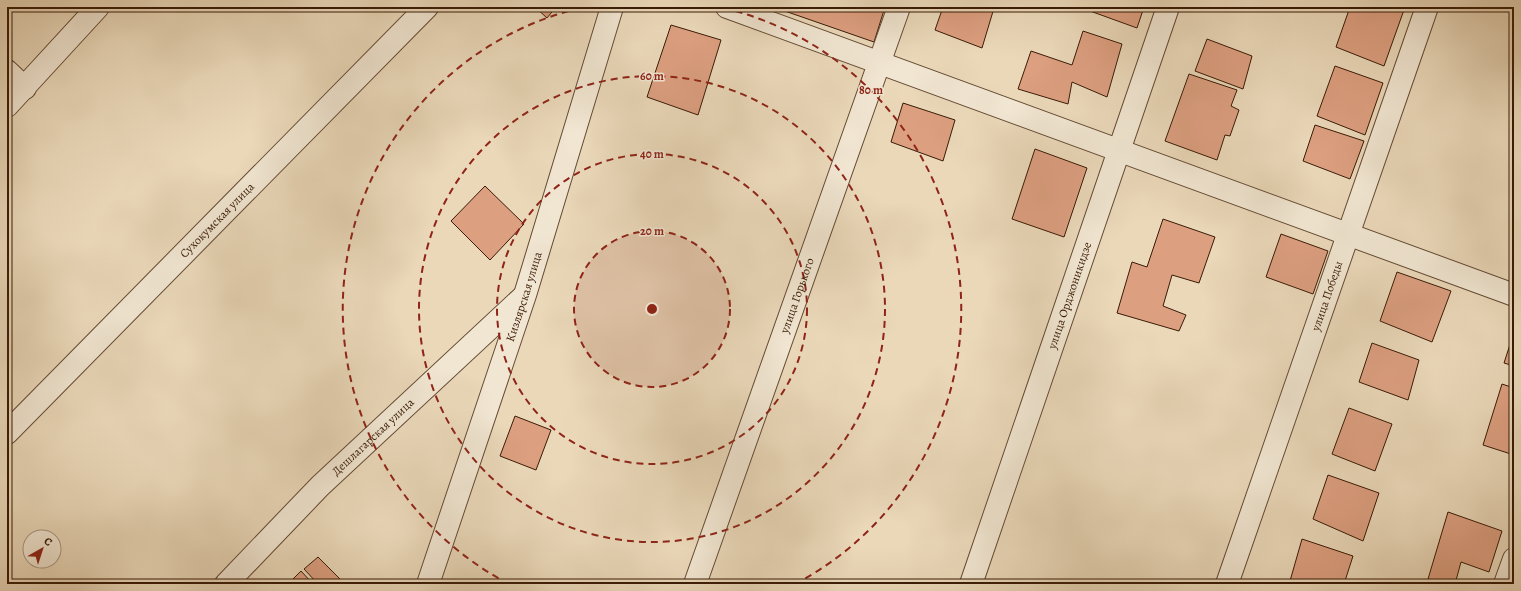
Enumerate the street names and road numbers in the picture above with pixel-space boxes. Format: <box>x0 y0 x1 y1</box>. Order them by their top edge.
street label: Сухокумская улица <box>176 179 258 261</box>
street label: улица Орджоникидзе <box>1044 240 1095 352</box>
street label: Кизлярская улица <box>502 249 546 344</box>
street label: улица Горького <box>776 256 818 336</box>
street label: улица Победы <box>1307 259 1346 334</box>
street label: Дешлагарская улица <box>328 394 418 479</box>

